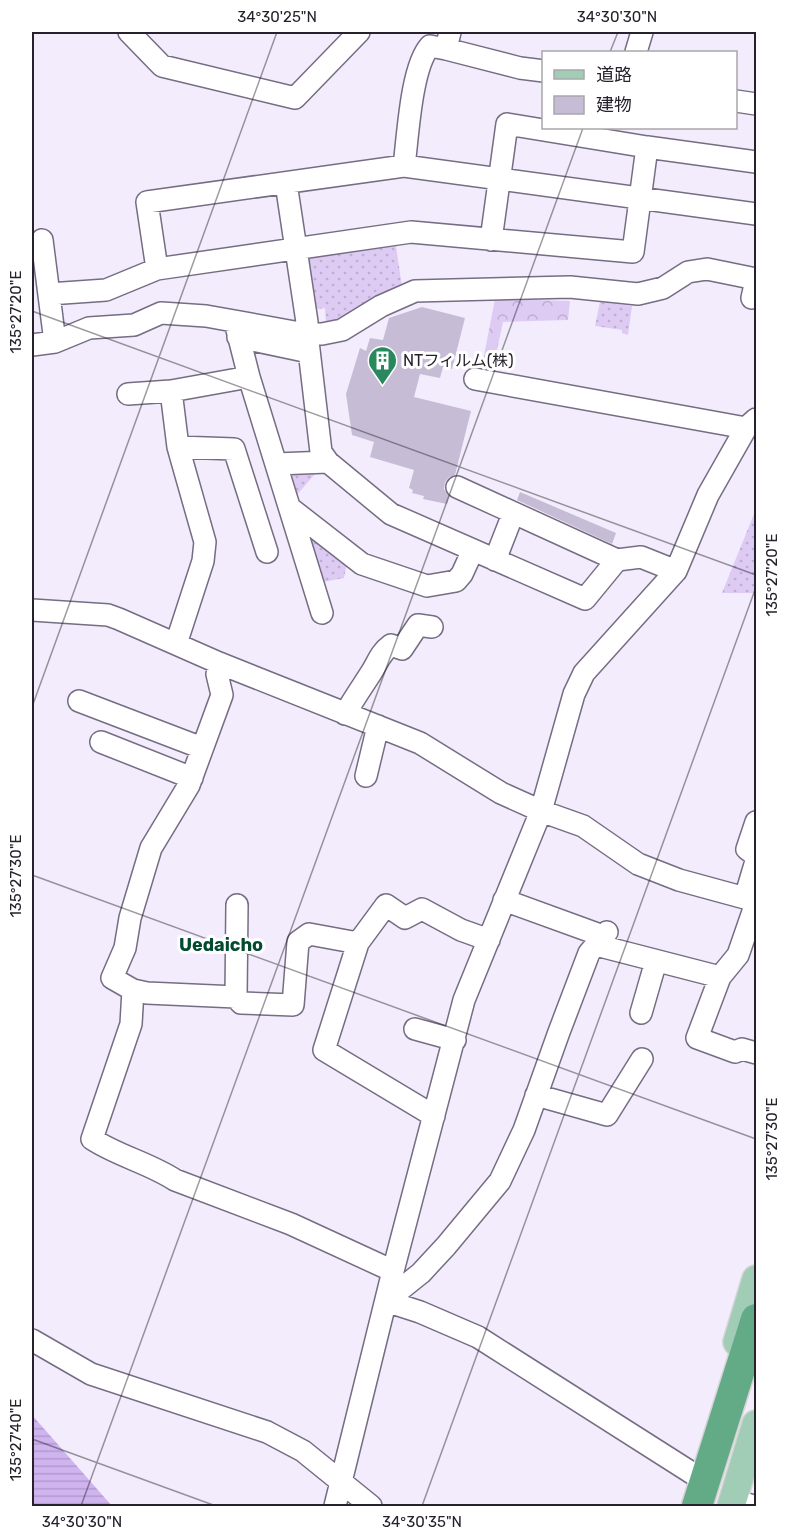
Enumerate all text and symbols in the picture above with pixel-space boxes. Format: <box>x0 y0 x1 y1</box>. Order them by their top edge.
text: 34°30'25"N <box>237 8 317 26</box>
text: 34°30'30"N <box>577 8 657 26</box>
legend <box>542 51 737 129</box>
text: 道路 <box>596 64 632 86</box>
text: 建物 <box>596 94 632 116</box>
text: 135°27'20"E <box>7 271 25 353</box>
building icon: NTフィルム(株) <box>366 344 398 386</box>
place label: NTフィルム(株) <box>403 351 514 370</box>
text: 135°27'20"E <box>763 534 781 616</box>
text: 135°27'30"E <box>7 834 25 918</box>
district label: Uedaicho <box>179 934 263 956</box>
text: 135°27'30"E <box>763 1097 781 1181</box>
text: 135°27'40"E <box>7 1399 25 1481</box>
text: 34°30'30"N <box>42 1513 122 1531</box>
text: 34°30'35"N <box>382 1513 462 1531</box>

